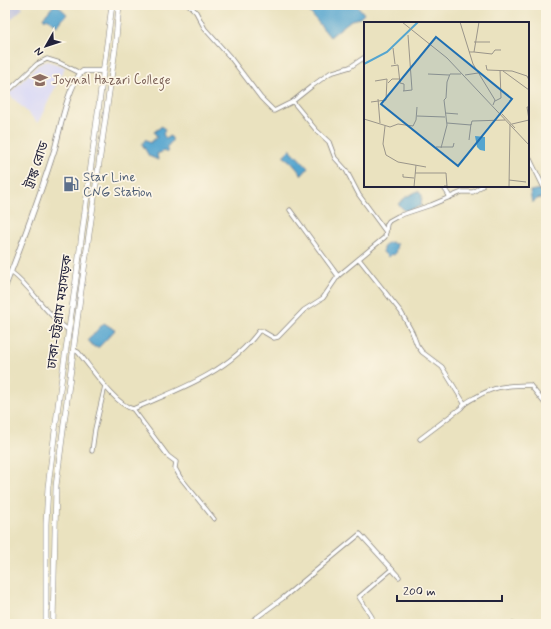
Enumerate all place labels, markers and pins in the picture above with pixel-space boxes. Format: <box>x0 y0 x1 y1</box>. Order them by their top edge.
school or university icon: Joynal Hazari College <box>31 71 49 89</box>
place label: Joynal Hazari College <box>52 72 171 91</box>
place label: Star Line CNG Station <box>83 169 152 201</box>
fuel station icon: Star Line CNG Station <box>62 175 80 193</box>

